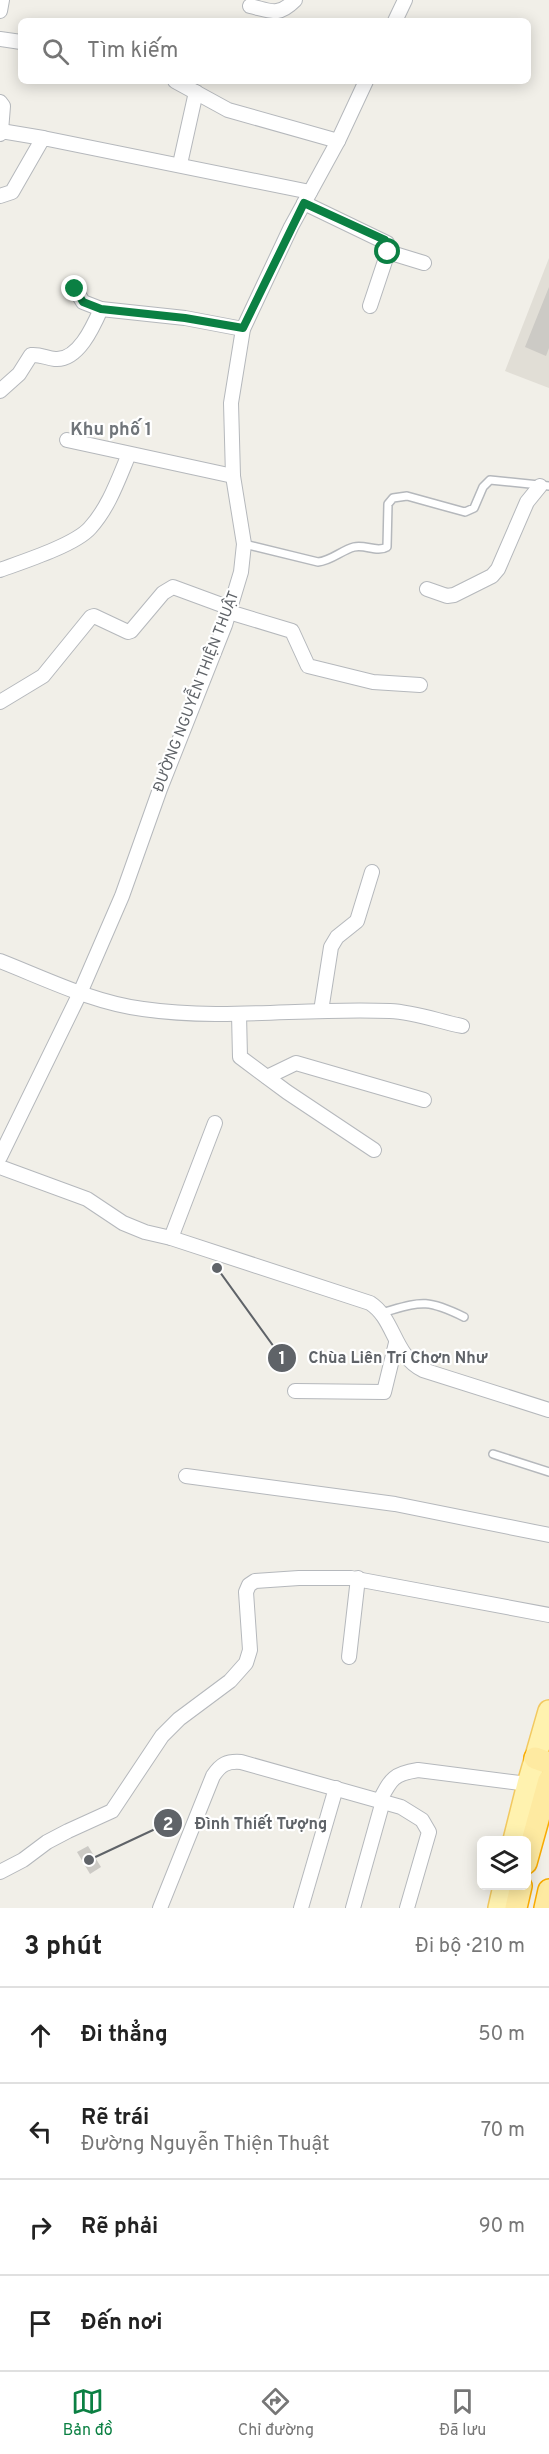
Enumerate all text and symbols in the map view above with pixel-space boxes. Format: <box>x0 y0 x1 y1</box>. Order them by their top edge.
search box <box>18 18 531 84</box>
icon: search <box>39 35 72 68</box>
text: Tìm kiếm <box>87 38 178 65</box>
route start <box>374 238 400 264</box>
route end <box>61 275 87 301</box>
district label: Khu phố 1 <box>70 418 152 442</box>
street label: ĐƯỜNG NGUYỄN THIỆN THUẬT <box>146 587 244 795</box>
callout: Chùa Liên Trí Chơn Như <box>267 1341 500 1375</box>
text: 1 <box>278 1348 286 1371</box>
text: Chùa Liên Trí Chơn Như <box>308 1349 488 1369</box>
callout: Đình Thiết Tượng <box>153 1806 339 1840</box>
text: 2 <box>162 1814 174 1837</box>
text: Đình Thiết Tượng <box>195 1814 327 1835</box>
map controls <box>477 1836 531 1890</box>
button: layers <box>477 1836 531 1890</box>
text: 3 phút <box>24 1931 102 1964</box>
text: Đi bộ · 210 m <box>415 1934 525 1960</box>
icon: ahead <box>24 2019 57 2052</box>
text: Đi thẳng <box>81 2022 168 2049</box>
text: 50 m <box>478 2022 525 2048</box>
text: Rẽ trái <box>81 2105 149 2132</box>
icon: left <box>24 2115 57 2148</box>
text: 70 m <box>481 2118 525 2144</box>
text: Đường Nguyễn Thiện Thuật <box>81 2132 330 2158</box>
icon: right <box>24 2211 57 2244</box>
text: Rẽ phải <box>81 2214 158 2241</box>
text: 90 m <box>479 2214 525 2240</box>
icon: arrive <box>24 2307 57 2340</box>
text: Đến nơi <box>81 2310 162 2337</box>
tab: Bản đồ <box>63 2385 113 2441</box>
tab: Chỉ đường <box>238 2385 314 2441</box>
tab: Đã lưu <box>439 2385 486 2441</box>

